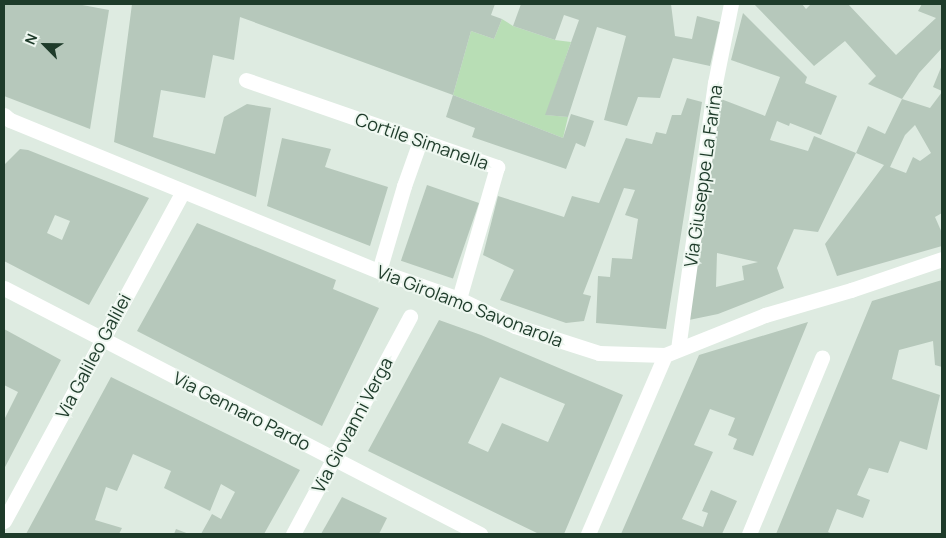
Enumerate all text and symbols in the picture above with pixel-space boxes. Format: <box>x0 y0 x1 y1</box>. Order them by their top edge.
north arrow <box>20 20 70 70</box>
text: N <box>20 31 41 47</box>
street label: Via Giuseppe La Farina <box>680 83 726 269</box>
street label: Cortile Simanella <box>352 108 492 174</box>
street label: Via Girolamo Savonarola <box>374 260 566 352</box>
street label: Via Galileo Galilei <box>51 290 135 422</box>
street label: Via Giovanni Verga <box>307 354 397 496</box>
street label: Via Gennaro Pardo <box>170 367 314 455</box>

